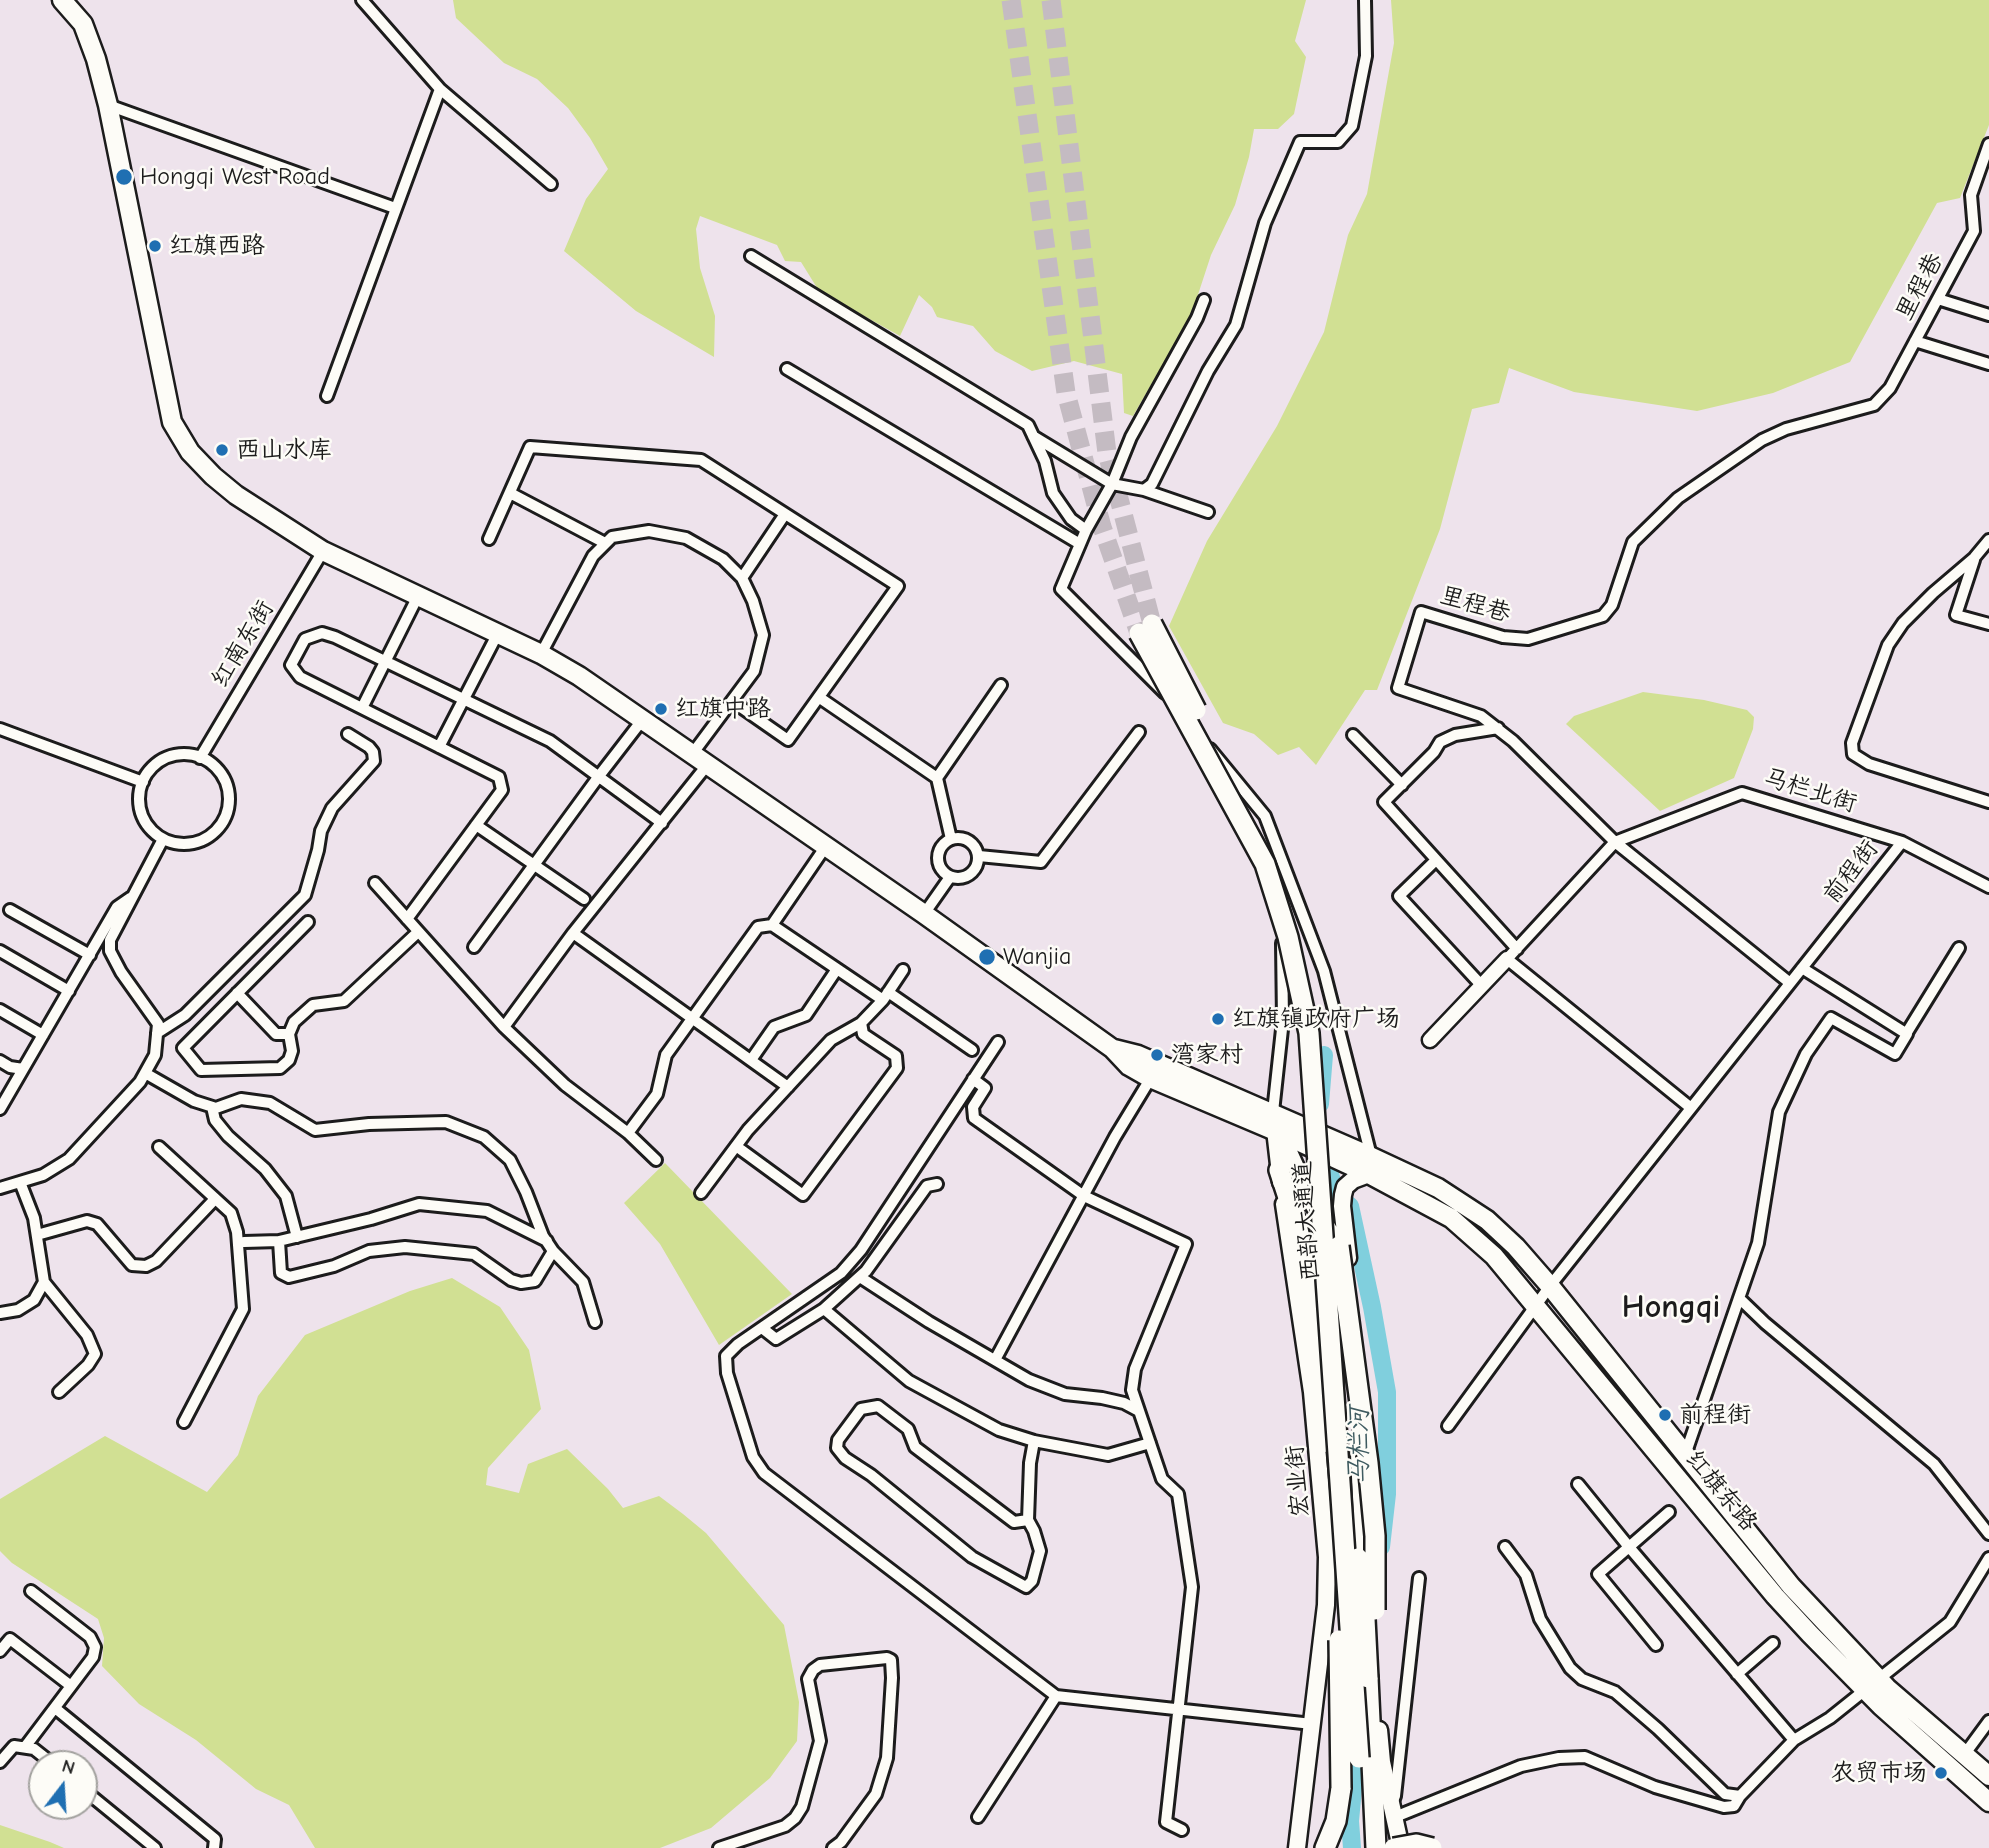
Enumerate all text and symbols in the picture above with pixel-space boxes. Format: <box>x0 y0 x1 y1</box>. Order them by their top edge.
place label: Hongqi West Road <box>140 163 330 191</box>
marker: Hongqi West Road <box>114 167 134 187</box>
place label: 红旗西路 <box>169 232 265 260</box>
marker: 红旗西路 <box>147 238 163 254</box>
street label: 里程巷 <box>1890 248 1950 326</box>
place label: 西山水库 <box>236 436 332 464</box>
marker: 西山水库 <box>214 442 230 458</box>
street label: 里程巷 <box>1436 581 1514 629</box>
street label: 红南东街 <box>206 595 280 693</box>
place label: 红旗中路 <box>675 695 771 723</box>
marker: 红旗中路 <box>653 701 669 717</box>
street label: 马栏北街 <box>1760 763 1860 819</box>
street label: 前程街 <box>1817 835 1885 909</box>
place label: Wanjia <box>1003 943 1071 971</box>
marker: Wanjia <box>977 947 997 967</box>
place label: 红旗镇政府广场 <box>1232 1005 1400 1033</box>
marker: 红旗镇政府广场 <box>1210 1011 1226 1027</box>
place label: 湾家村 <box>1171 1041 1243 1069</box>
marker: 湾家村 <box>1149 1047 1165 1063</box>
street label: 西部大通道 <box>1288 1160 1326 1282</box>
district label: Hongqi <box>1622 1289 1720 1327</box>
place label: 前程街 <box>1679 1401 1751 1429</box>
water label: 马栏河 <box>1344 1407 1376 1485</box>
marker: 前程街 <box>1657 1407 1673 1423</box>
street label: 宏业街 <box>1281 1444 1315 1518</box>
street label: 红旗东路 <box>1679 1445 1763 1537</box>
north arrow <box>28 1750 98 1820</box>
text: N <box>59 1754 78 1779</box>
place label: 农贸市场 <box>1831 1759 1927 1787</box>
marker: 农贸市场 <box>1933 1765 1949 1781</box>

